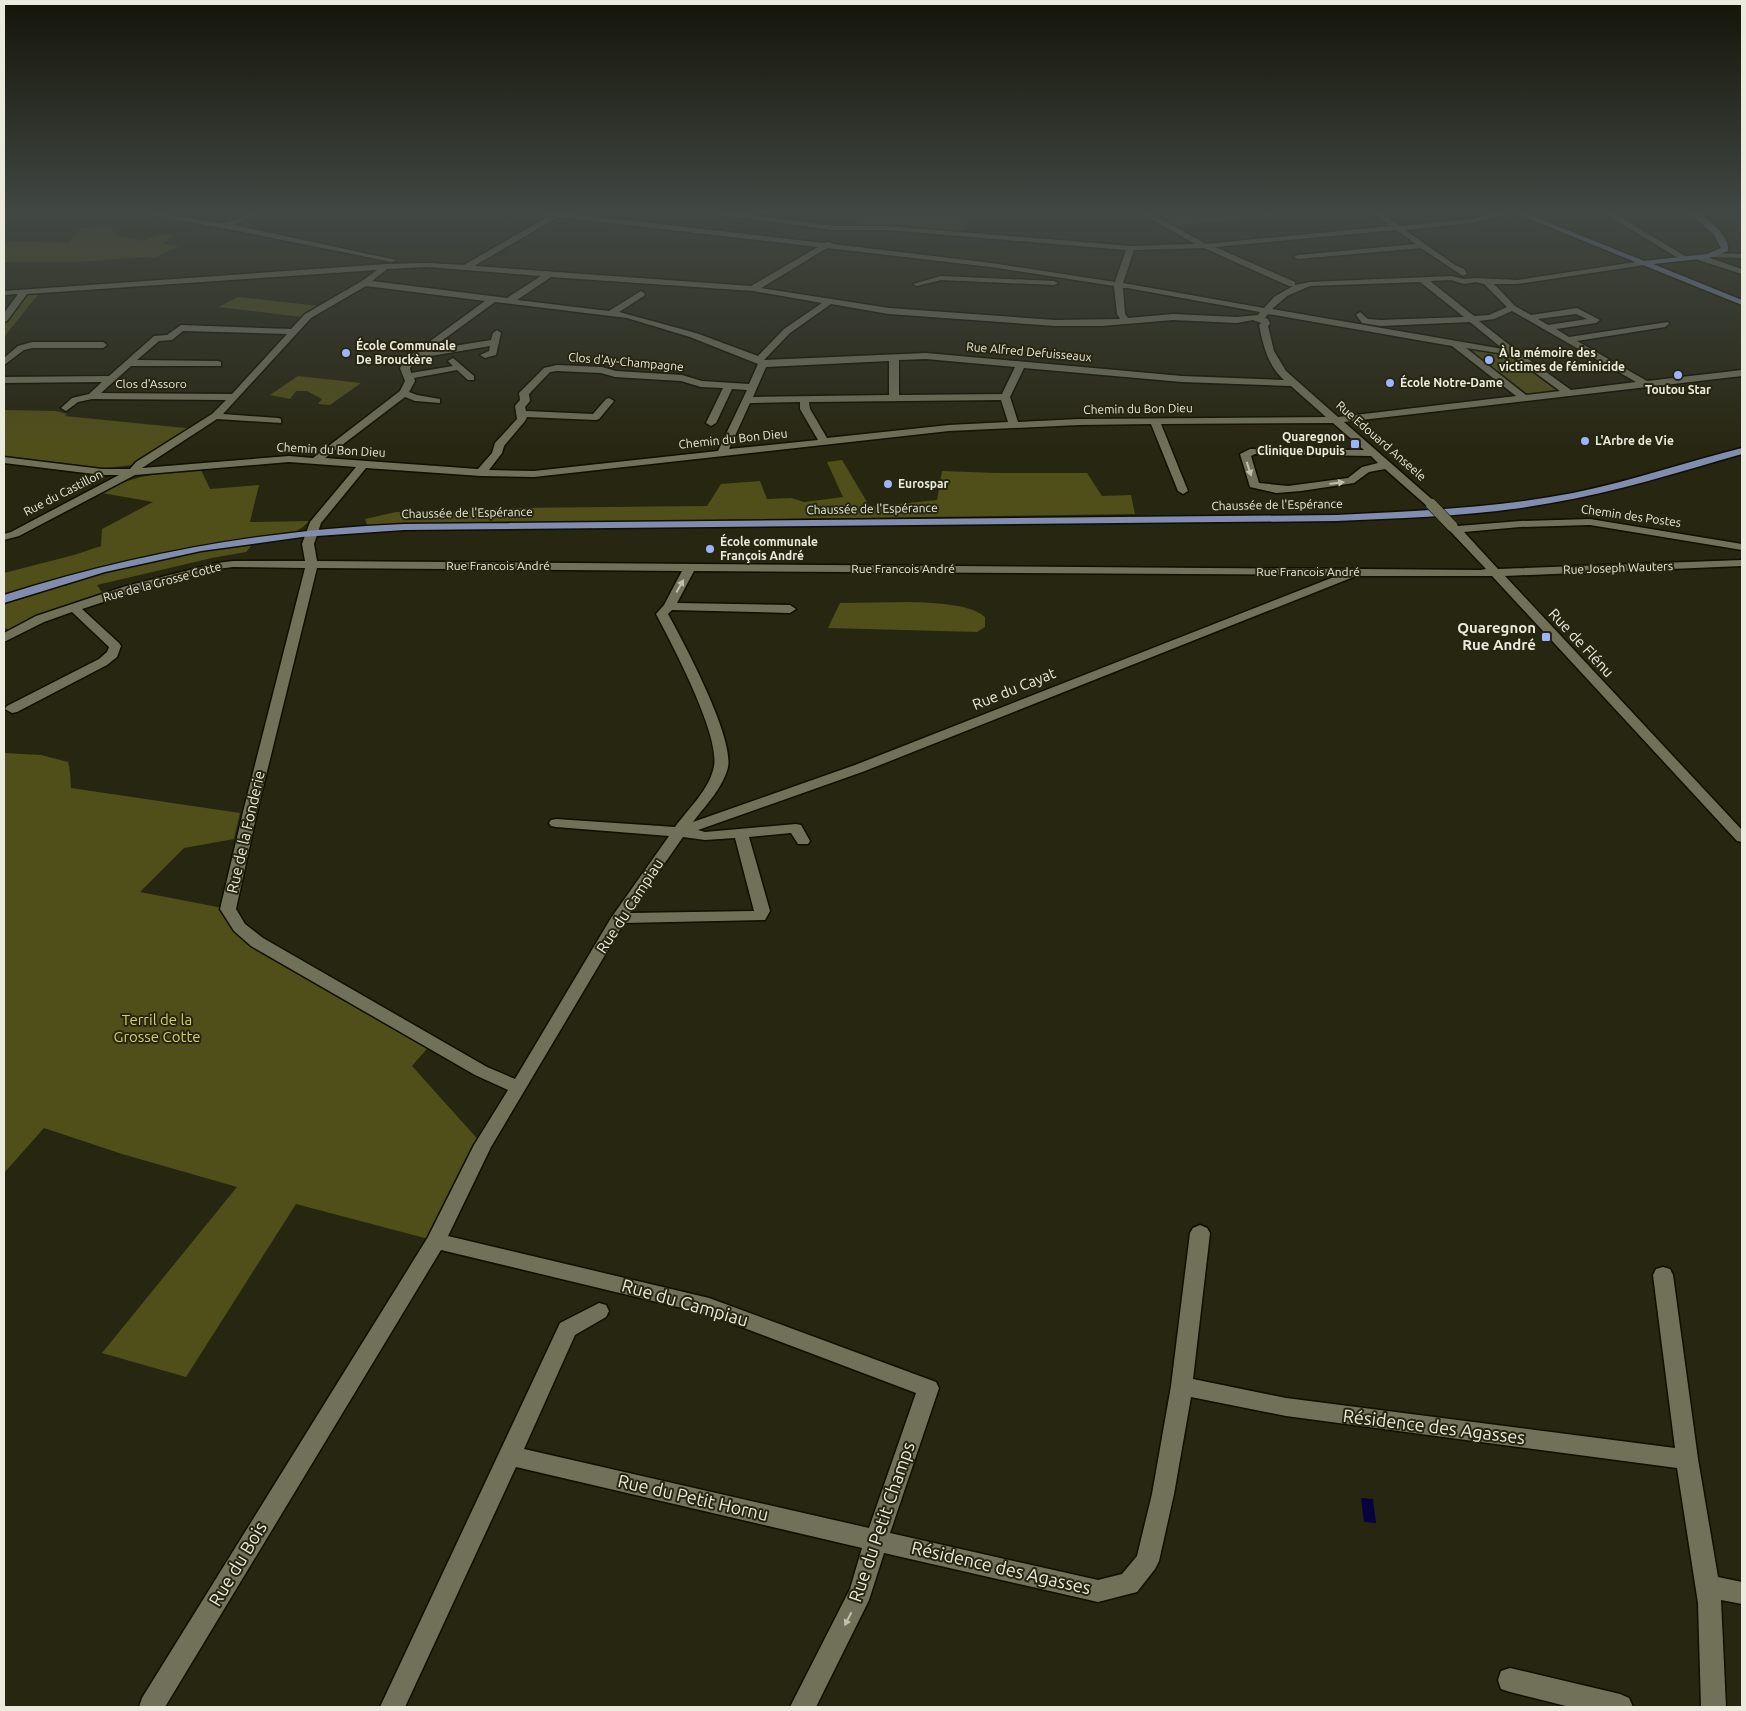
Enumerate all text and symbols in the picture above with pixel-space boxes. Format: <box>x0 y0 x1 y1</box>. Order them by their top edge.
place label: École Communale De Brouckère <box>356 337 456 366</box>
street label: Rue Alfred Defuisseaux <box>966 340 1092 363</box>
place label: À la mémoire des victimes de féminicide <box>1499 344 1625 373</box>
marker: École Communale De Brouckère <box>340 347 352 359</box>
street label: Clos d'Ay-Champagne <box>568 350 684 373</box>
marker: À la mémoire des victimes de féminicide <box>1483 354 1495 366</box>
marker: Toutou Star <box>1672 369 1684 381</box>
place label: École Notre-Dame <box>1400 374 1503 389</box>
street label: Clos d'Assoro <box>115 377 187 390</box>
marker: École Notre-Dame <box>1384 377 1396 389</box>
place label: Toutou Star <box>1645 383 1711 396</box>
street label: Rue Edouard Anseele <box>1334 398 1429 483</box>
street label: Chemin du Bon Dieu <box>1083 401 1193 416</box>
street label: Chemin du Bon Dieu <box>678 426 788 451</box>
place label: Quaregnon Clinique Dupuis <box>1257 430 1345 457</box>
place label: L'Arbre de Vie <box>1595 434 1674 447</box>
marker: L'Arbre de Vie <box>1579 435 1591 447</box>
marker: Quaregnon Clinique Dupuis <box>1349 438 1361 450</box>
street label: Chemin du Bon Dieu <box>276 440 386 459</box>
one-way arrow <box>1246 461 1253 476</box>
street label: Rue du Castillon <box>21 467 104 518</box>
place label: Eurospar <box>898 477 949 490</box>
marker: Eurospar <box>882 478 894 490</box>
one-way arrow <box>1329 479 1345 487</box>
street label: Chaussée de l'Espérance <box>1211 497 1343 512</box>
street label: Chaussée de l'Espérance <box>806 501 938 516</box>
street label: Chemin des Postes <box>1580 502 1682 529</box>
street label: Chaussée de l'Espérance <box>401 505 533 520</box>
place label: École communale François André <box>720 533 818 564</box>
marker: École communale François André <box>704 543 716 555</box>
street label: Rue de la Grosse Cotte <box>101 559 222 604</box>
street label: Rue Francois André <box>446 559 550 572</box>
street label: Rue Joseph Wauters <box>1563 559 1673 576</box>
street label: Rue Francois André <box>851 562 955 575</box>
street label: Rue Francois André <box>1256 565 1360 578</box>
one-way arrow <box>676 579 684 594</box>
street label: Rue de Flénu <box>1545 605 1617 680</box>
place label: Quaregnon Rue André <box>1457 619 1536 653</box>
marker: Quaregnon Rue André <box>1540 631 1552 643</box>
street label: Rue du Cayat <box>970 664 1058 713</box>
street label: Rue de la Fonderie <box>223 769 268 895</box>
street label: Rue du Campiau <box>593 855 666 956</box>
park label: Terril de la Grosse Cotte <box>113 1011 201 1045</box>
street label: Rue du Campiau <box>620 1274 751 1330</box>
street label: Résidence des Agasses <box>1342 1405 1527 1447</box>
street label: Rue du Petit Champs <box>844 1439 918 1604</box>
street label: Rue du Petit Hornu <box>616 1470 770 1524</box>
street label: Rue du Bois <box>204 1518 270 1609</box>
street label: Résidence des Agasses <box>910 1537 1093 1597</box>
one-way arrow <box>844 1612 852 1626</box>

